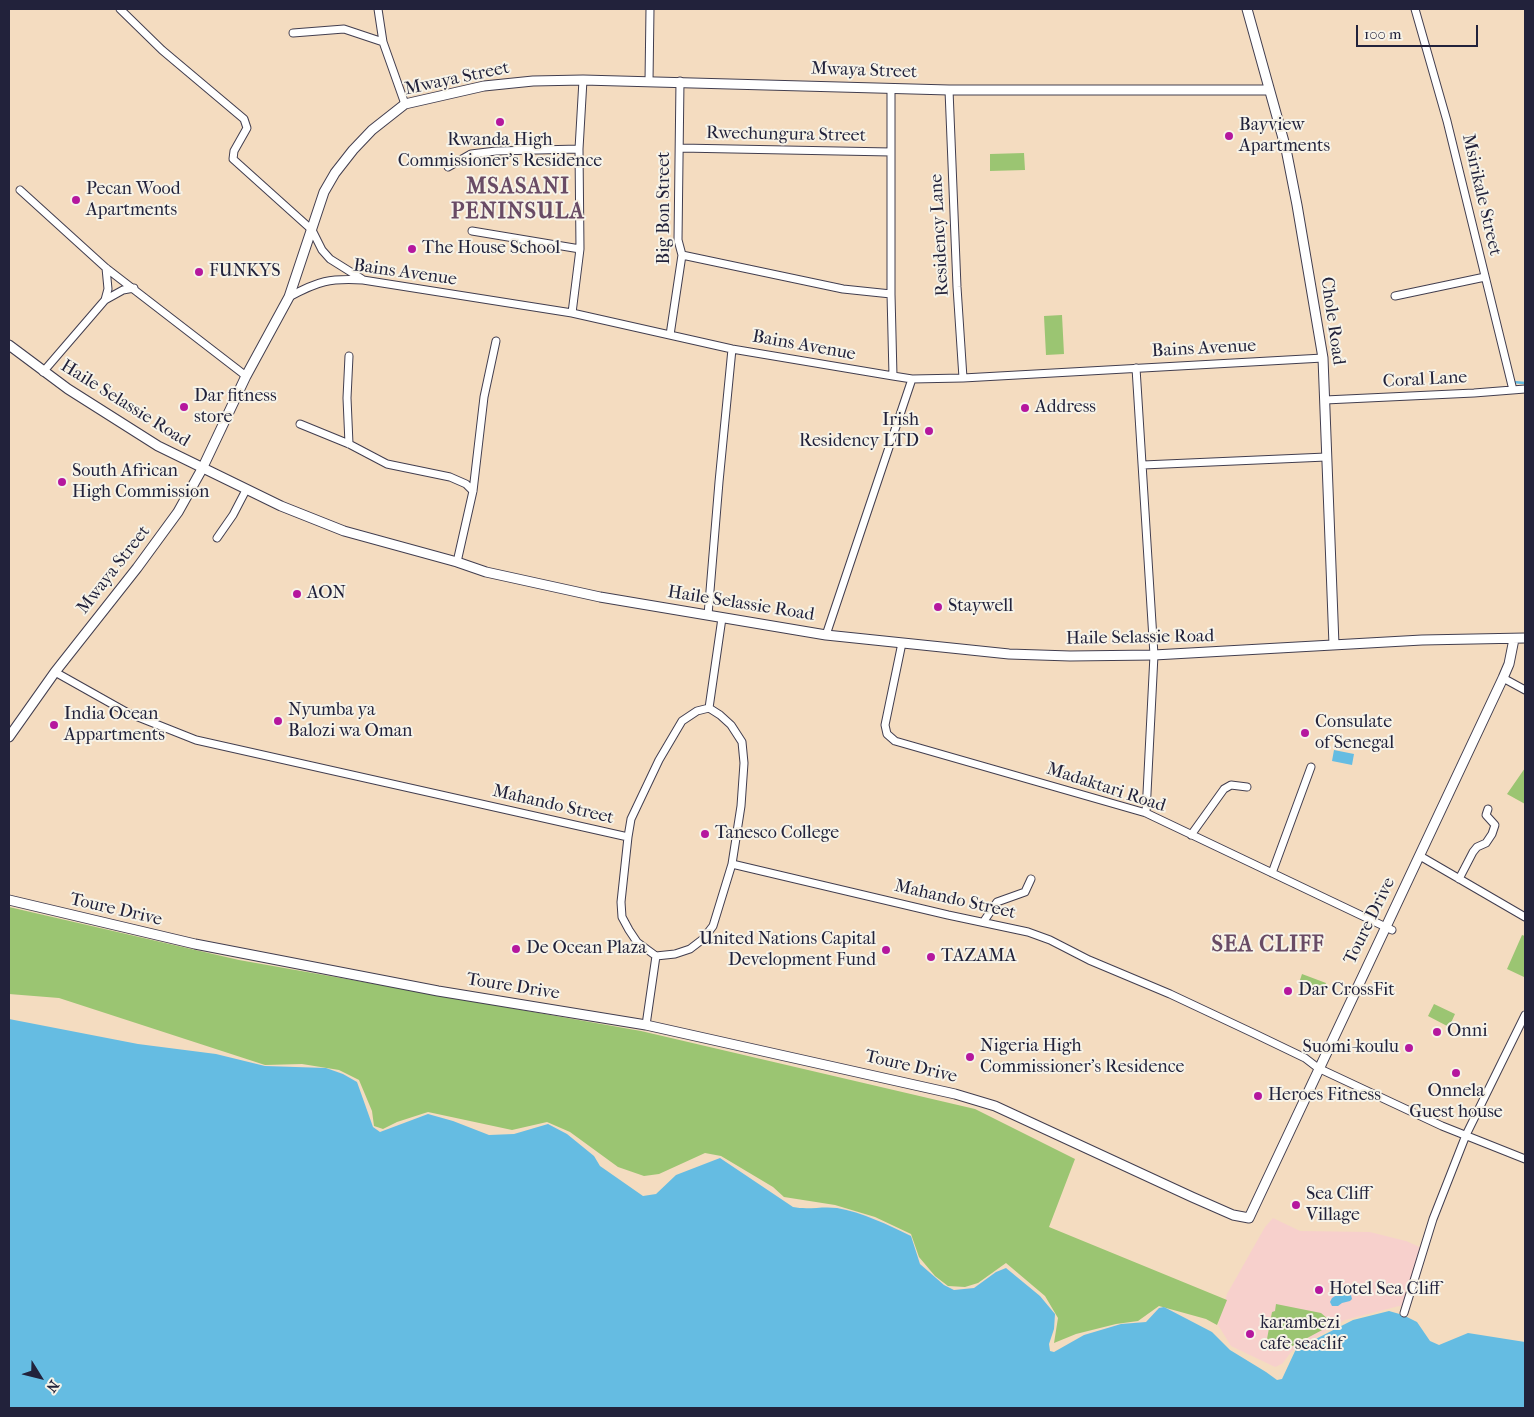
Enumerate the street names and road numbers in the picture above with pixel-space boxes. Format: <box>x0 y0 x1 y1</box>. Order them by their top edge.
street label: Mwaya Street <box>403 57 511 101</box>
street label: Mwaya Street <box>810 58 918 84</box>
street label: Rwechungura Street <box>706 123 866 147</box>
street label: Msirikale Street <box>1457 132 1505 258</box>
street label: Big Bon Street <box>654 152 676 264</box>
street label: Residency Lane <box>926 173 954 297</box>
street label: Bains Avenue <box>352 255 458 291</box>
street label: Chole Road <box>1315 276 1349 366</box>
street label: Bains Avenue <box>751 326 857 366</box>
street label: Bains Avenue <box>1151 335 1257 363</box>
street label: Haile Selassie Road <box>56 356 194 452</box>
street label: Coral Lane <box>1382 367 1468 393</box>
street label: Mwaya Street <box>73 521 155 619</box>
street label: Haile Selassie Road <box>666 582 816 626</box>
street label: Haile Selassie Road <box>1066 626 1214 650</box>
street label: Madaktari Road <box>1044 759 1168 817</box>
street label: Mahando Street <box>490 781 616 829</box>
street label: Toure Drive <box>1340 874 1400 968</box>
street label: Mahando Street <box>892 876 1018 924</box>
street label: Toure Drive <box>68 889 164 931</box>
street label: Toure Drive <box>465 969 561 1005</box>
street label: Toure Drive <box>863 1046 959 1088</box>

